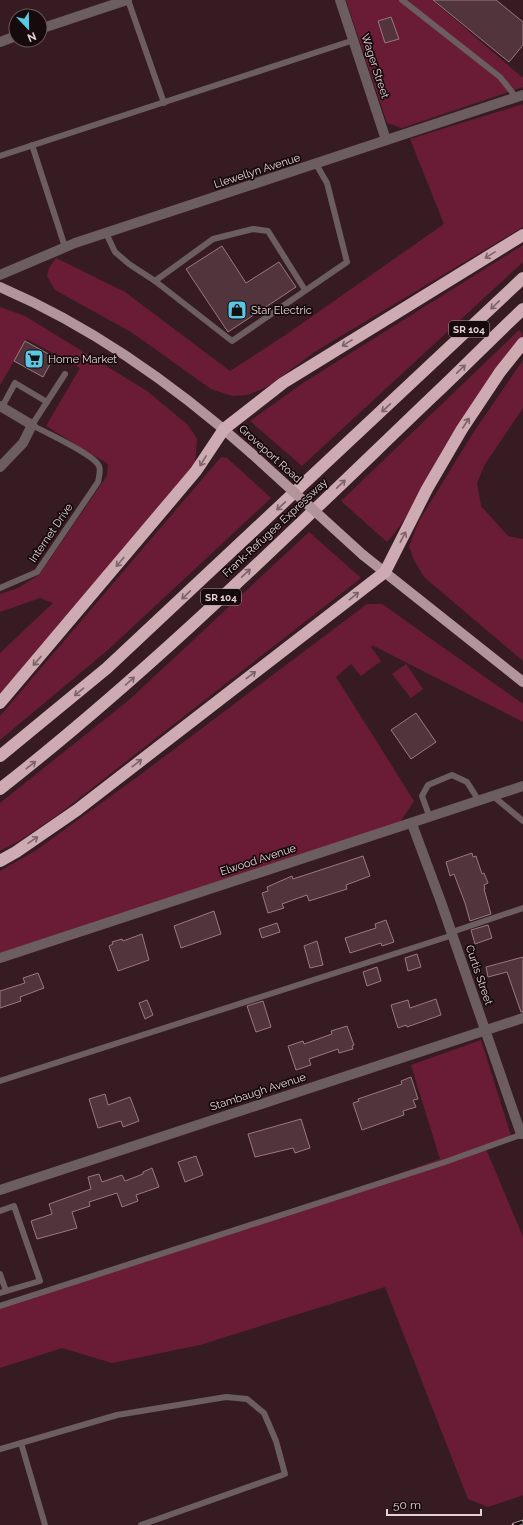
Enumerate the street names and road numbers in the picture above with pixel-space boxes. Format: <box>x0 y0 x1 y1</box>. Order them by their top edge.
street label: Wager Street <box>358 32 392 100</box>
street label: Llewellyn Avenue <box>212 151 302 191</box>
road number: SR 104 <box>449 321 489 337</box>
street label: Groveport Road <box>236 422 304 486</box>
street label: Frank-Refugee Expressway <box>220 476 330 580</box>
street label: Internet Drive <box>26 501 76 565</box>
road number: SR 104 <box>201 589 241 605</box>
street label: Elwood Avenue <box>218 841 298 878</box>
street label: Curtis Street <box>463 943 495 1007</box>
street label: Stambaugh Avenue <box>208 1070 308 1114</box>

